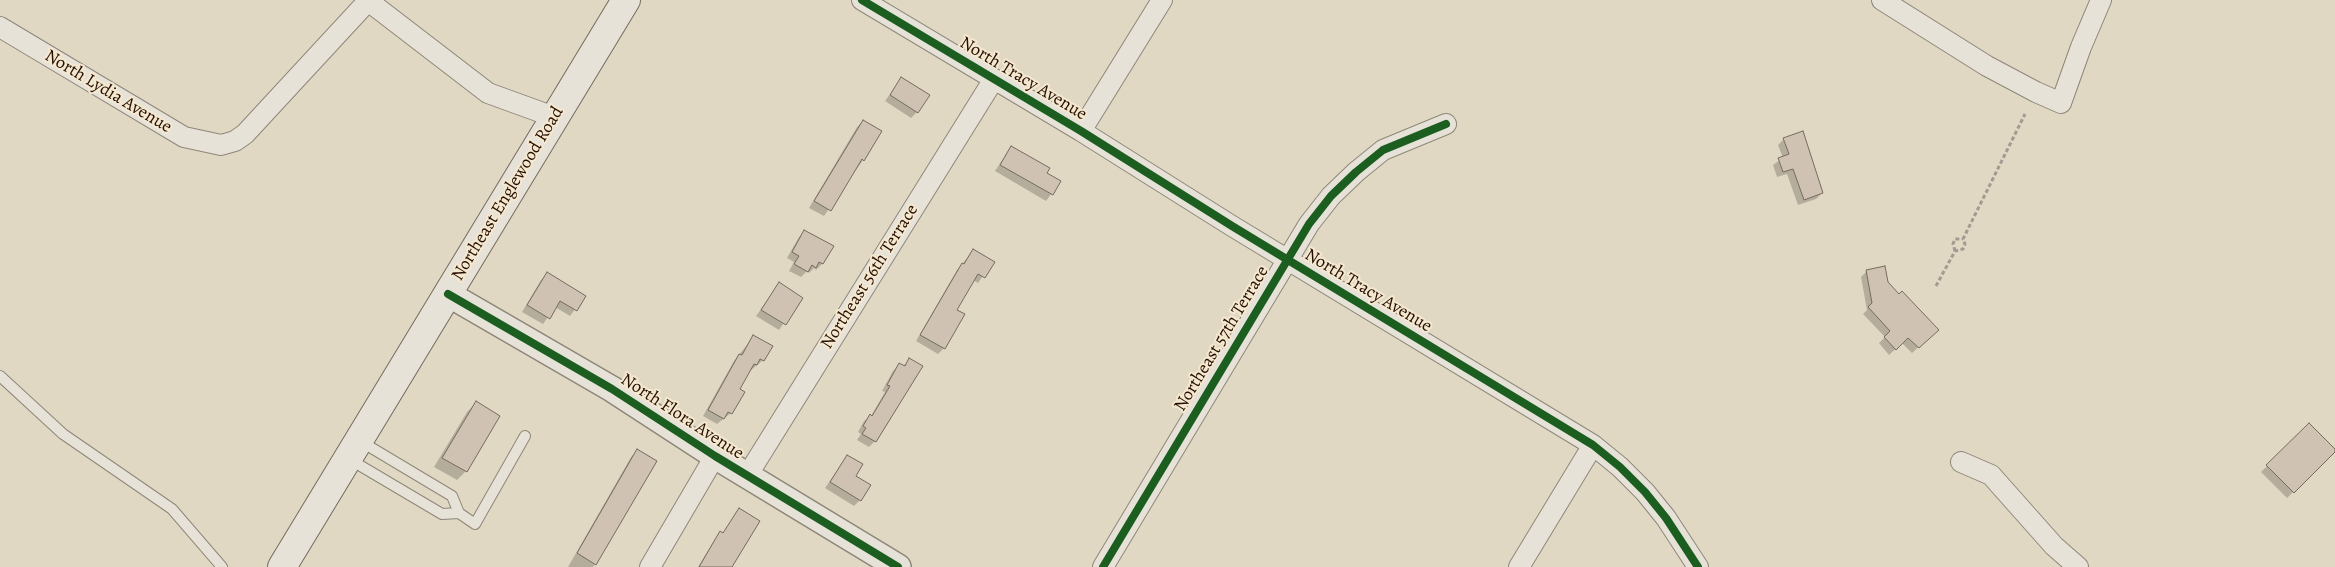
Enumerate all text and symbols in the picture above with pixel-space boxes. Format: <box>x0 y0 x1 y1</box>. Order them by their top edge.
street label: North Tracy Avenue <box>955 32 1091 126</box>
street label: North Lydia Avenue <box>41 46 175 138</box>
street label: Northeast Englewood Road <box>447 103 569 285</box>
street label: Northeast 56th Terrace <box>817 201 923 353</box>
street label: North Tracy Avenue <box>1300 244 1436 338</box>
street label: Northeast 57th Terrace <box>1170 262 1274 416</box>
street label: North Flora Avenue <box>616 369 748 465</box>

